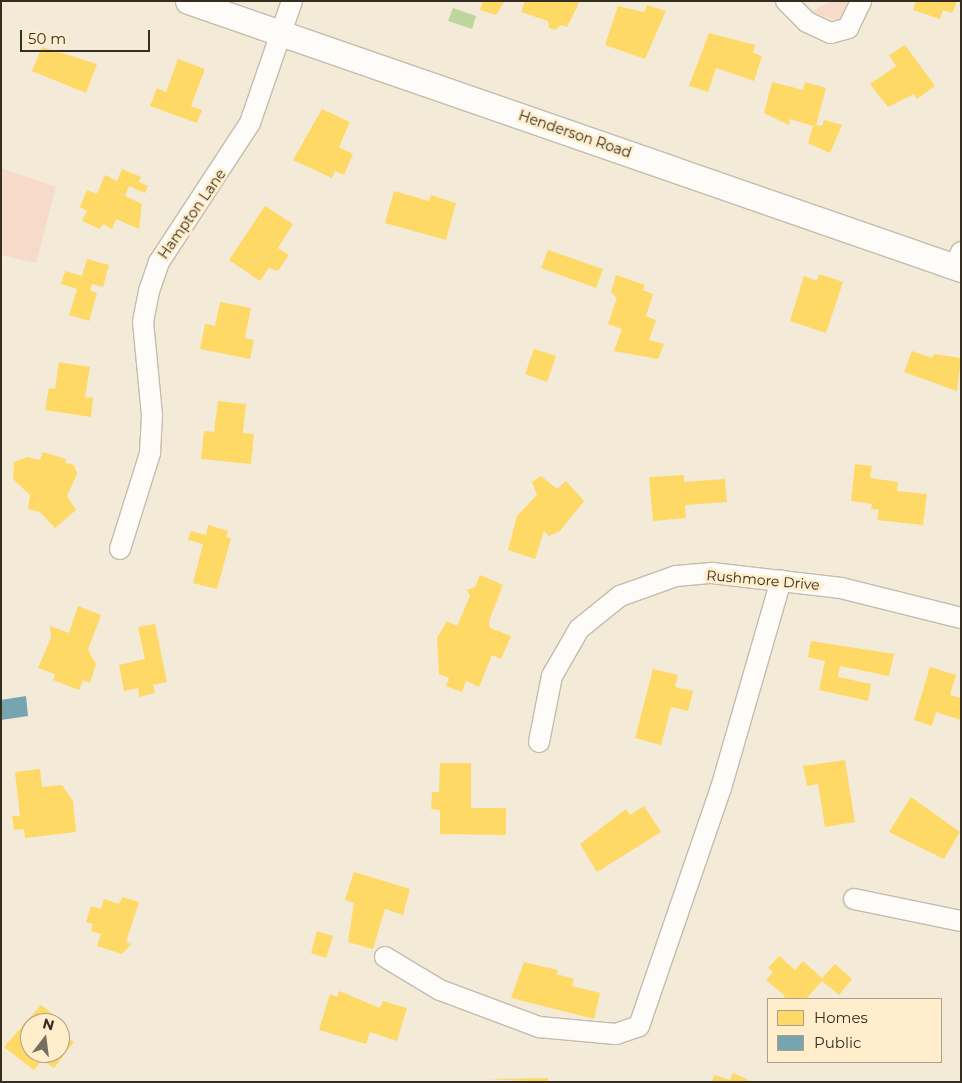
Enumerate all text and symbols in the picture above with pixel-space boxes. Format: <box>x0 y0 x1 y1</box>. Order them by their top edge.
scale bar <box>22 20 152 52</box>
text: 50 m <box>28 29 66 48</box>
street label: Henderson Road <box>516 107 634 161</box>
street label: Hampton Lane <box>155 166 229 262</box>
street label: Rushmore Drive <box>706 567 820 593</box>
legend <box>767 998 942 1063</box>
text: Homes <box>814 1008 868 1027</box>
north arrow <box>20 1013 70 1063</box>
text: N <box>41 1014 56 1035</box>
text: Public <box>814 1033 862 1052</box>

